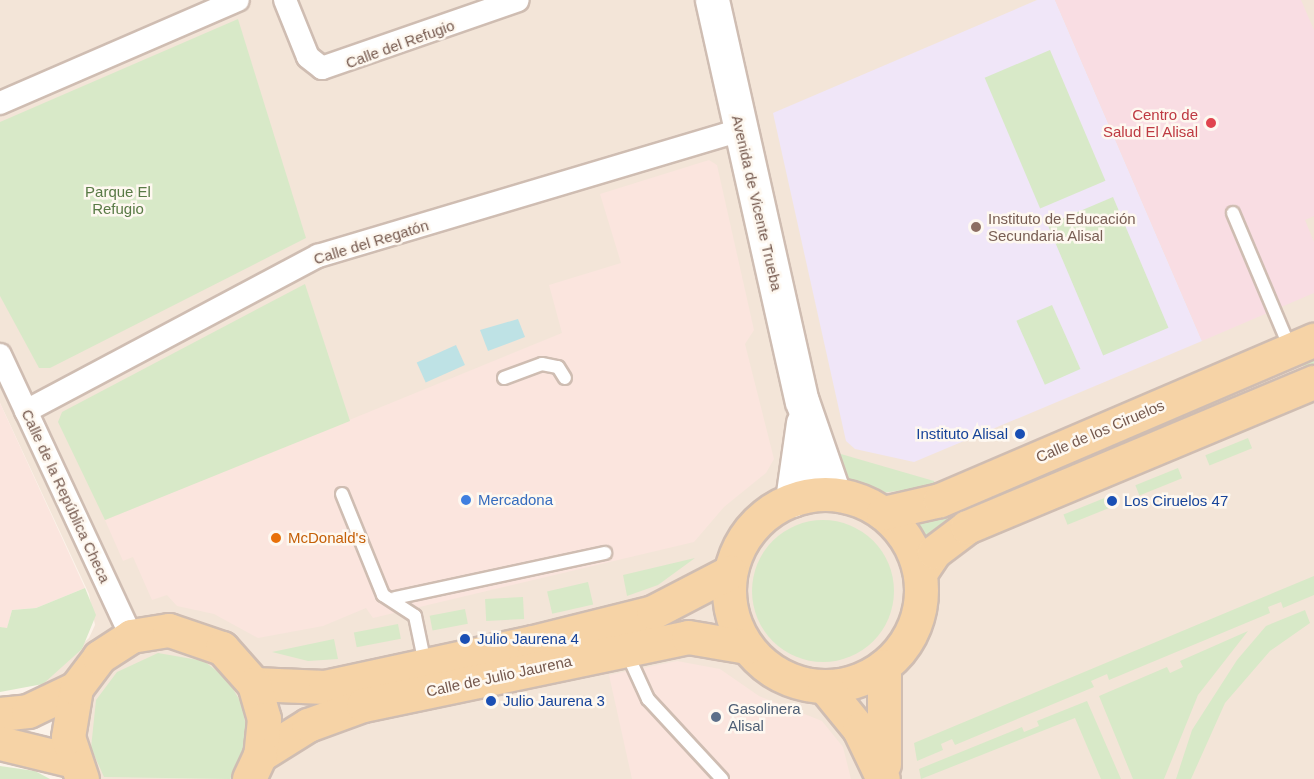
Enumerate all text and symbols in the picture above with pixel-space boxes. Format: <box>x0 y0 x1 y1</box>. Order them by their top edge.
street label: Calle del Refugio <box>343 16 457 72</box>
place label: Centro de Salud El Alisal <box>1102 105 1198 140</box>
street label: Avenida de Vicente Trueba <box>728 113 786 293</box>
marker: Centro de Salud El Alisal <box>1202 114 1220 132</box>
park label: Parque El Refugio <box>85 182 151 217</box>
place label: Instituto de Educación Secundaria Alisal <box>988 209 1136 244</box>
street label: Calle del Regatón <box>311 216 431 268</box>
marker: Instituto de Educación Secundaria Alisal <box>969 220 983 234</box>
street label: Calle de los Ciruelos <box>1033 396 1167 466</box>
street label: Calle de la República Checa <box>18 406 114 586</box>
place label: Instituto Alisal <box>915 425 1008 443</box>
marker: Instituto Alisal <box>1013 427 1027 441</box>
place label: Mercadona <box>478 491 553 509</box>
place label: Los Ciruelos 47 <box>1124 492 1228 510</box>
marker: Mercadona <box>459 493 473 507</box>
marker: Los Ciruelos 47 <box>1105 494 1119 508</box>
place label: McDonald's <box>288 529 366 547</box>
marker: McDonald's <box>269 531 283 545</box>
place label: Julio Jaurena 4 <box>477 630 579 648</box>
marker: Julio Jaurena 4 <box>458 632 472 646</box>
street label: Calle de Julio Jaurena <box>425 652 573 700</box>
place label: Julio Jaurena 3 <box>503 692 605 710</box>
marker: Julio Jaurena 3 <box>484 694 498 708</box>
place label: Gasolinera Alisal <box>728 699 801 734</box>
marker: Gasolinera Alisal <box>709 710 723 724</box>

